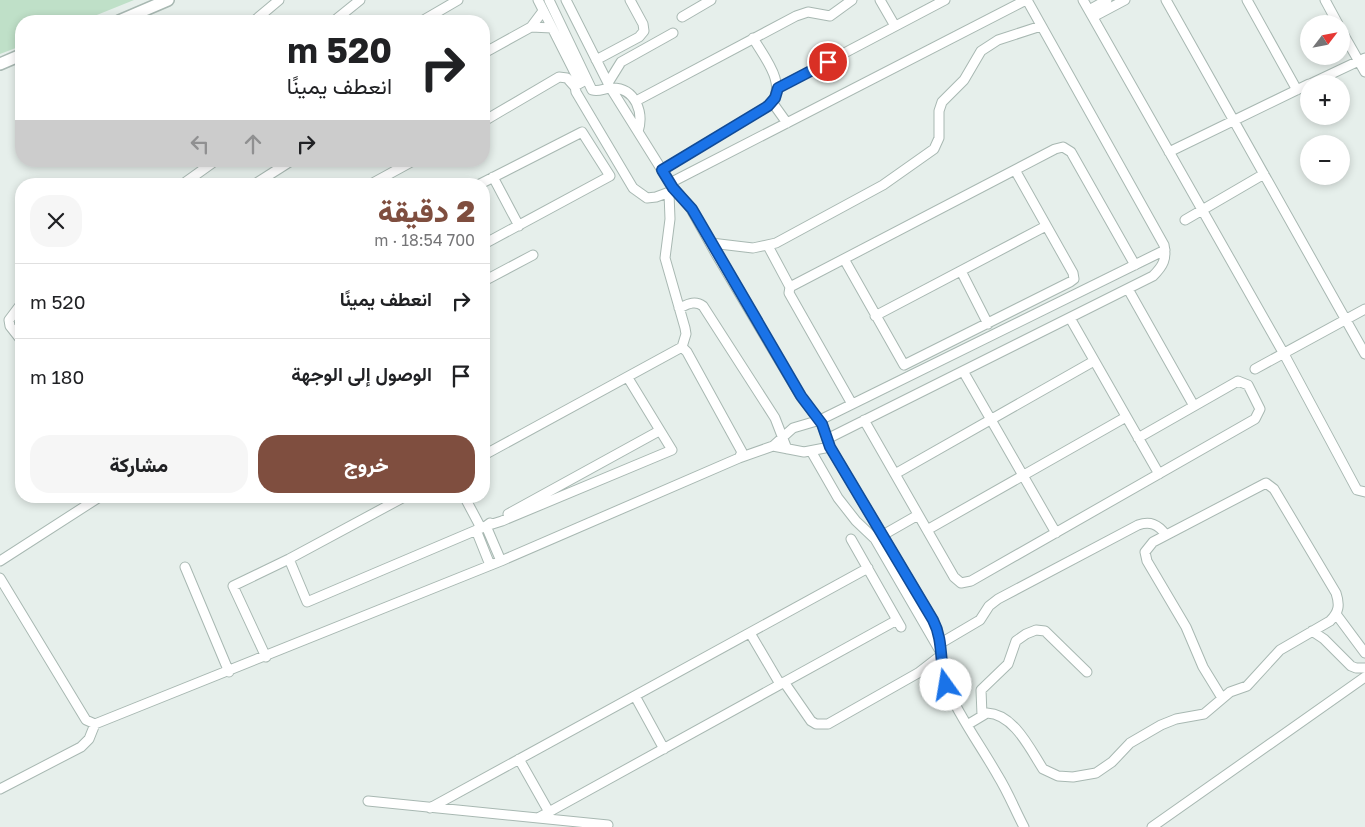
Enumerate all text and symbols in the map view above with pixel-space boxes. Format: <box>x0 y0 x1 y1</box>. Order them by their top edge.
north arrow <box>1300 15 1350 65</box>
map controls <box>1300 15 1350 185</box>
text: 520 m <box>287 29 392 71</box>
icon: right <box>410 35 475 100</box>
pin <box>807 41 849 83</box>
icon: arrive <box>814 48 842 76</box>
text: انعطف يمينًا <box>287 72 392 99</box>
button: + <box>1300 75 1350 125</box>
icon: left <box>186 130 214 158</box>
icon: ahead <box>239 130 267 158</box>
icon: right <box>292 130 320 158</box>
button: − <box>1300 135 1350 185</box>
text: 2 دقيقة <box>378 193 475 229</box>
button: close <box>30 195 82 247</box>
text: 700 m · 18:54 <box>374 230 475 250</box>
text: انعطف يمينًا <box>340 287 432 310</box>
icon: right <box>447 287 475 315</box>
text: 520 m <box>30 290 85 313</box>
text: الوصول إلى الوجهة <box>291 362 432 385</box>
icon: arrive <box>447 362 475 390</box>
text: 180 m <box>30 365 84 388</box>
button: مشاركة <box>30 435 248 493</box>
button: خروج <box>258 435 475 493</box>
position arrow <box>919 658 971 710</box>

